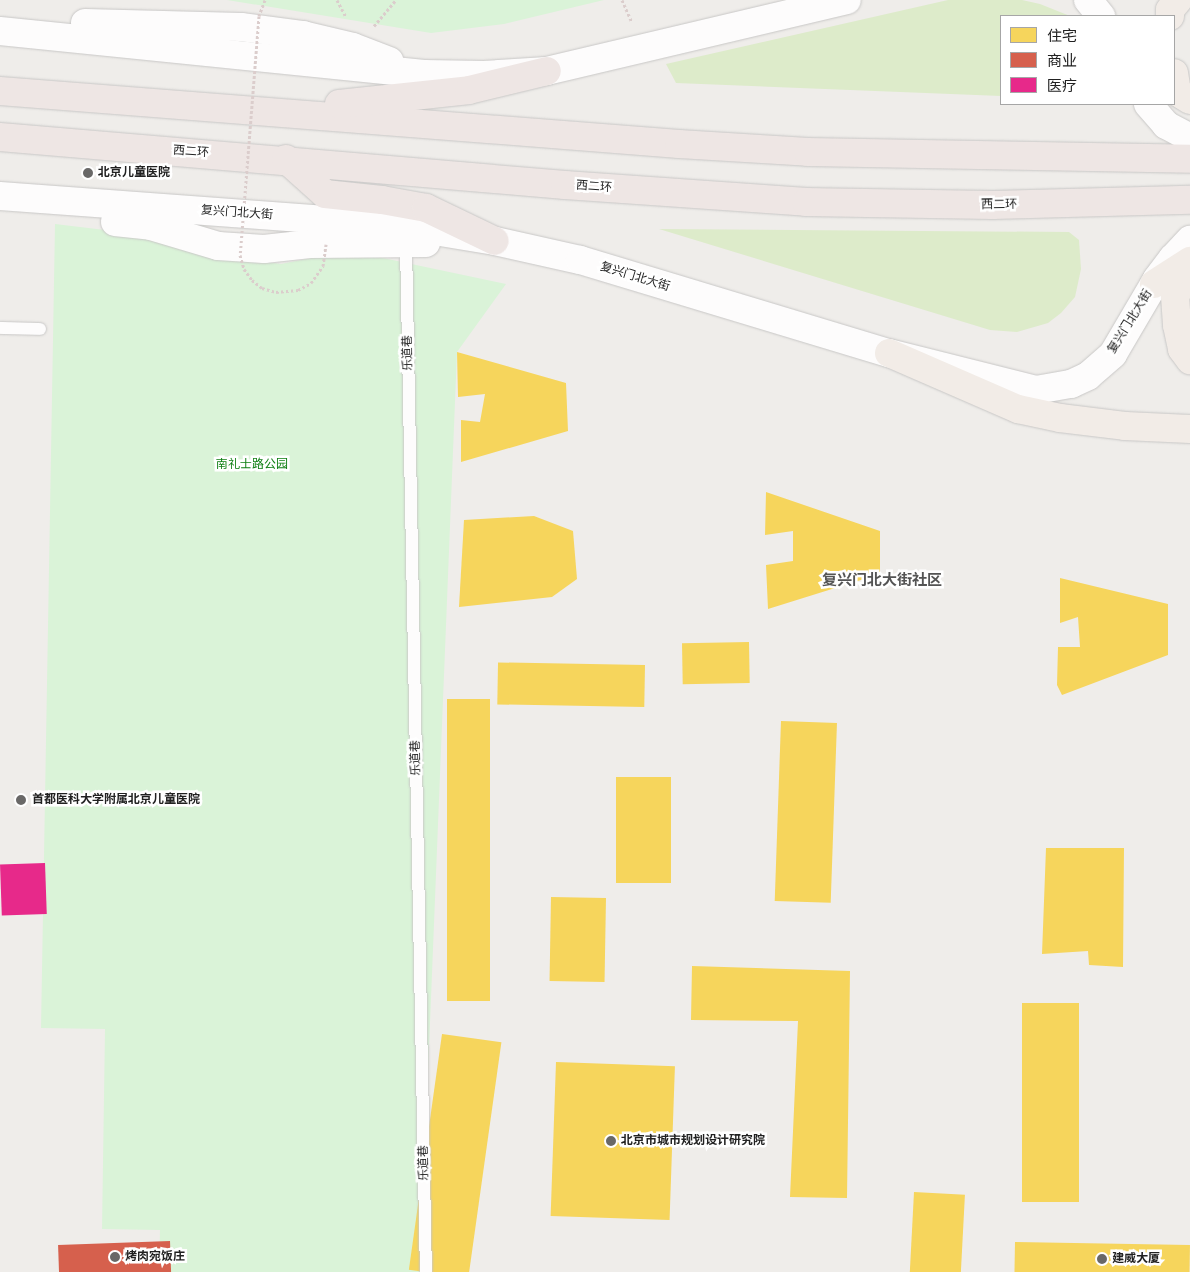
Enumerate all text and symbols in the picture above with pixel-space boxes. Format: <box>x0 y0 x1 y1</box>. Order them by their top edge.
legend <box>1000 15 1175 105</box>
text: 住宅 <box>1047 27 1077 45</box>
text: 商业 <box>1047 52 1077 70</box>
text: 医疗 <box>1047 77 1077 95</box>
street label: 西二环 <box>173 144 209 160</box>
place label: 北京儿童医院 <box>98 166 170 180</box>
marker: 北京儿童医院 <box>82 167 94 179</box>
street label: 西二环 <box>576 179 612 195</box>
street label: 西二环 <box>981 197 1017 213</box>
street label: 复兴门北大街 <box>201 203 273 223</box>
street label: 复兴门北大街 <box>598 260 672 294</box>
street label: 复兴门北大街 <box>1105 288 1155 356</box>
street label: 乐道巷 <box>400 335 416 371</box>
park label: 南礼士路公园 <box>216 458 288 472</box>
district label: 复兴门北大街社区 <box>822 572 942 590</box>
street label: 乐道巷 <box>408 740 424 776</box>
marker: 首都医科大学附属北京儿童医院 <box>14 793 28 807</box>
place label: 首都医科大学附属北京儿童医院 <box>32 793 200 807</box>
place label: 北京市城市规划设计研究院 <box>621 1134 765 1148</box>
marker: 北京市城市规划设计研究院 <box>605 1135 617 1147</box>
street label: 乐道巷 <box>416 1145 432 1181</box>
place label: 烤肉宛饭庄 <box>125 1250 185 1264</box>
marker: 烤肉宛饭庄 <box>109 1251 121 1263</box>
place label: 建威大厦 <box>1112 1252 1160 1266</box>
marker: 建威大厦 <box>1096 1253 1108 1265</box>

